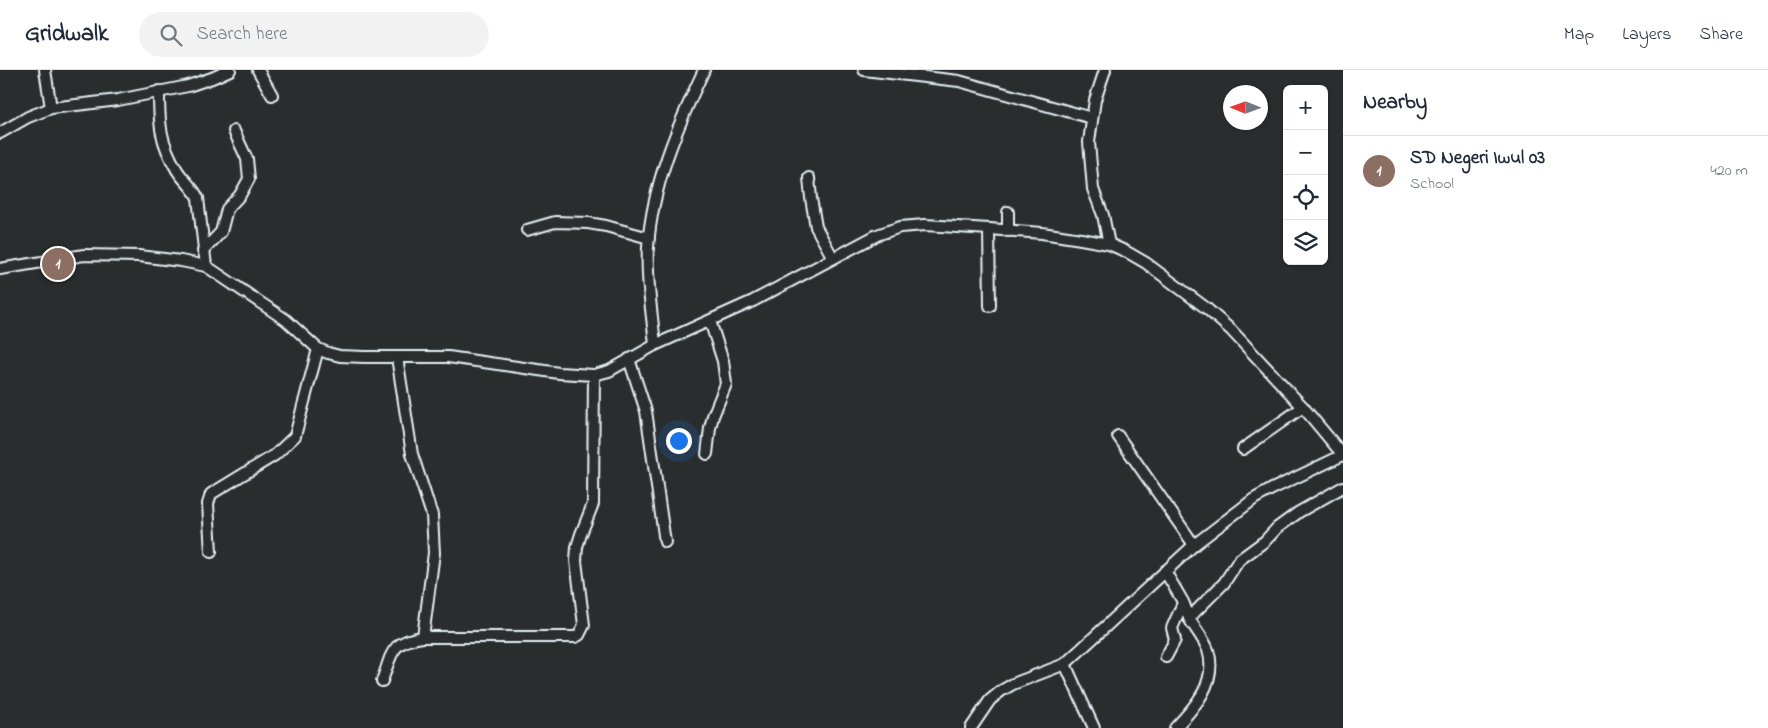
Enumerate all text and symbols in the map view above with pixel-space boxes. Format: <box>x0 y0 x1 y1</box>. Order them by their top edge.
search box <box>139 12 489 57</box>
text: Gridwalk <box>25 17 109 52</box>
icon: search <box>157 21 185 49</box>
text: Search here <box>197 21 288 48</box>
text: Map <box>1564 22 1594 48</box>
text: Layers <box>1622 22 1672 48</box>
text: Share <box>1700 22 1743 48</box>
north arrow <box>1223 85 1268 130</box>
map controls <box>1283 85 1328 265</box>
button: + <box>1283 85 1328 130</box>
text: Nearby <box>1363 88 1427 118</box>
button: − <box>1283 130 1328 175</box>
text: SD Negeri Iwul 03 <box>1410 145 1545 172</box>
text: 1 <box>1376 159 1382 183</box>
text: 420 m <box>1710 159 1748 183</box>
text: School <box>1410 172 1454 196</box>
button: locate <box>1283 175 1328 220</box>
button: layers <box>1283 220 1328 265</box>
pin: 1 <box>42 245 74 283</box>
your location <box>666 428 692 454</box>

